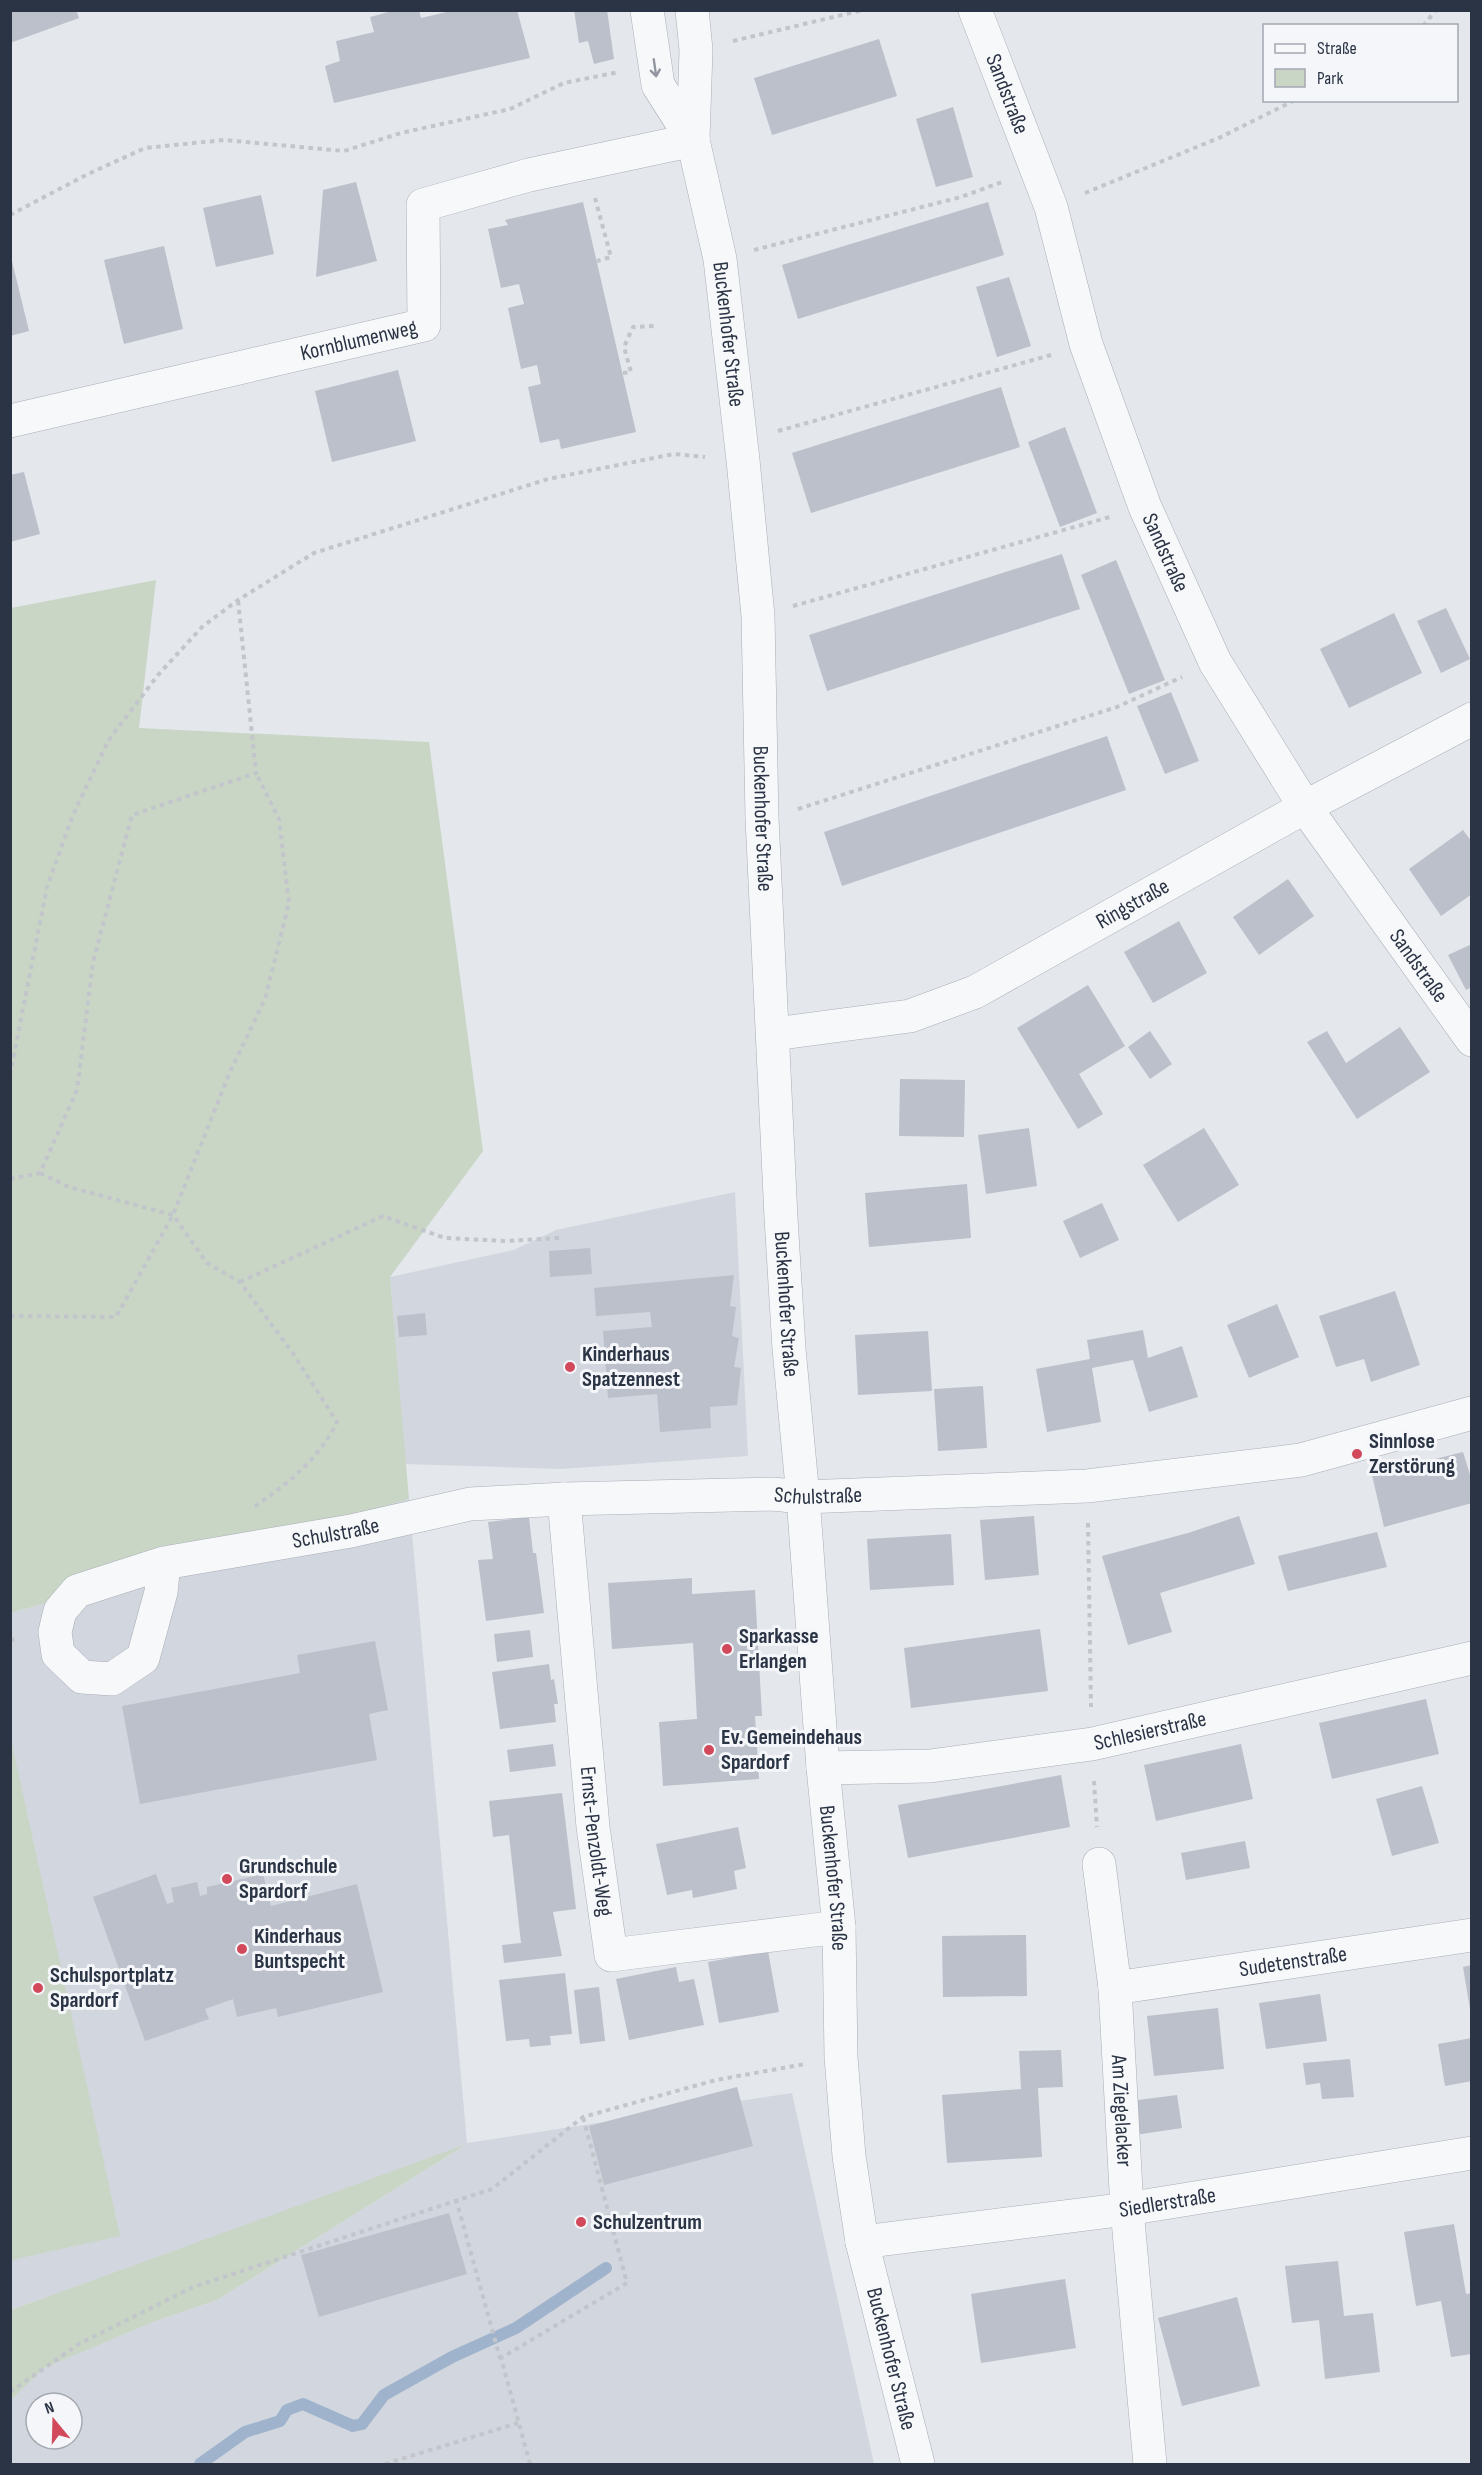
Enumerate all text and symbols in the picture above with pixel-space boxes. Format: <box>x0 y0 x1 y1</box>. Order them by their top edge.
legend <box>1263 24 1458 102</box>
text: Straße <box>1317 38 1357 59</box>
street label: Sandstraße <box>980 50 1035 138</box>
one-way arrow <box>650 58 661 78</box>
text: Park <box>1317 68 1343 89</box>
street label: Buckenhofer Straße <box>707 260 750 408</box>
street label: Kornblumenweg <box>298 313 420 367</box>
street label: Sandstraße <box>1136 509 1195 596</box>
street label: Buckenhofer Straße <box>747 745 779 892</box>
street label: Ringstraße <box>1091 872 1174 935</box>
street label: Sandstraße <box>1383 924 1454 1008</box>
street label: Buckenhofer Straße <box>768 1230 805 1378</box>
place label: Kinderhaus Spatzennest <box>582 1341 680 1393</box>
marker: Kinderhaus Spatzennest <box>563 1360 577 1374</box>
place label: Sinnlose Zerstörung <box>1369 1428 1455 1480</box>
marker: Sinnlose Zerstörung <box>1350 1447 1364 1461</box>
street label: Schulstraße <box>773 1481 863 1511</box>
street label: Schulstraße <box>290 1512 382 1554</box>
place label: Sparkasse Erlangen <box>739 1623 819 1675</box>
marker: Sparkasse Erlangen <box>720 1642 734 1656</box>
street label: Schlesierstraße <box>1091 1705 1209 1757</box>
place label: Ev. Gemeindehaus Spardorf <box>721 1724 862 1776</box>
marker: Ev. Gemeindehaus Spardorf <box>702 1743 716 1757</box>
street label: Ernst-Penzoldt-Weg <box>574 1765 619 1918</box>
street label: Buckenhofer Straße <box>813 1804 853 1951</box>
place label: Grundschule Spardorf <box>239 1853 337 1905</box>
marker: Grundschule Spardorf <box>220 1872 234 1886</box>
place label: Kinderhaus Buntspecht <box>254 1923 345 1975</box>
street label: Sudetenstraße <box>1237 1940 1349 1983</box>
marker: Kinderhaus Buntspecht <box>235 1942 249 1956</box>
place label: Schulsportplatz Spardorf <box>50 1962 174 2014</box>
marker: Schulsportplatz Spardorf <box>31 1981 45 1995</box>
street label: Am Ziegelacker <box>1105 2053 1138 2167</box>
street label: Siedlerstraße <box>1118 2181 1218 2223</box>
place label: Schulzentrum <box>593 2209 702 2236</box>
marker: Schulzentrum <box>574 2215 588 2229</box>
street label: Buckenhofer Straße <box>861 2285 922 2433</box>
north arrow <box>24 2391 84 2451</box>
text: N <box>42 2398 57 2419</box>

